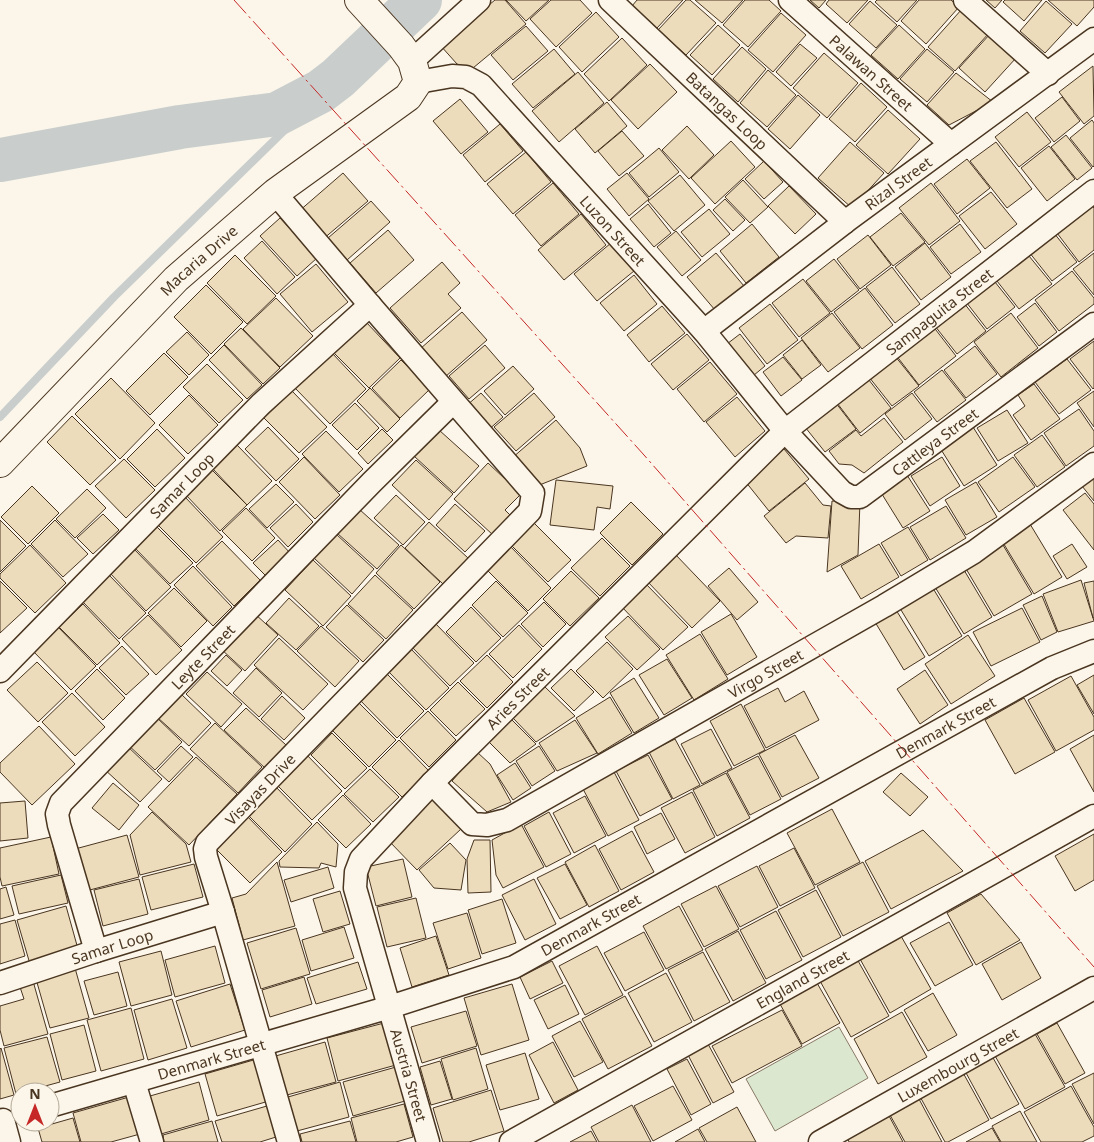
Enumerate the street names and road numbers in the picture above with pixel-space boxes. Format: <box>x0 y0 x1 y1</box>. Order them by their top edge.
street label: Palawan Street <box>825 30 918 116</box>
street label: Batangas Loop <box>682 67 772 154</box>
street label: Rizal Street <box>860 151 936 214</box>
street label: Luzon Street <box>576 191 650 270</box>
street label: Macaria Drive <box>155 220 241 300</box>
street label: Sampaguita Street <box>882 263 997 359</box>
street label: Cattleya Street <box>887 403 982 480</box>
street label: Samar Loop <box>145 448 218 522</box>
street label: Leyte Street <box>167 619 239 694</box>
street label: Virgo Street <box>724 644 807 703</box>
street label: Aries Street <box>482 662 554 733</box>
street label: Denmark Street <box>892 691 999 763</box>
street label: Visayas Drive <box>221 749 299 829</box>
street label: Denmark Street <box>537 888 645 960</box>
street label: Samar Loop <box>69 924 155 969</box>
street label: England Street <box>752 945 853 1013</box>
street label: Luxembourg Street <box>894 1022 1022 1107</box>
street label: Austria Street <box>386 1026 432 1124</box>
street label: Denmark Street <box>155 1034 268 1084</box>

